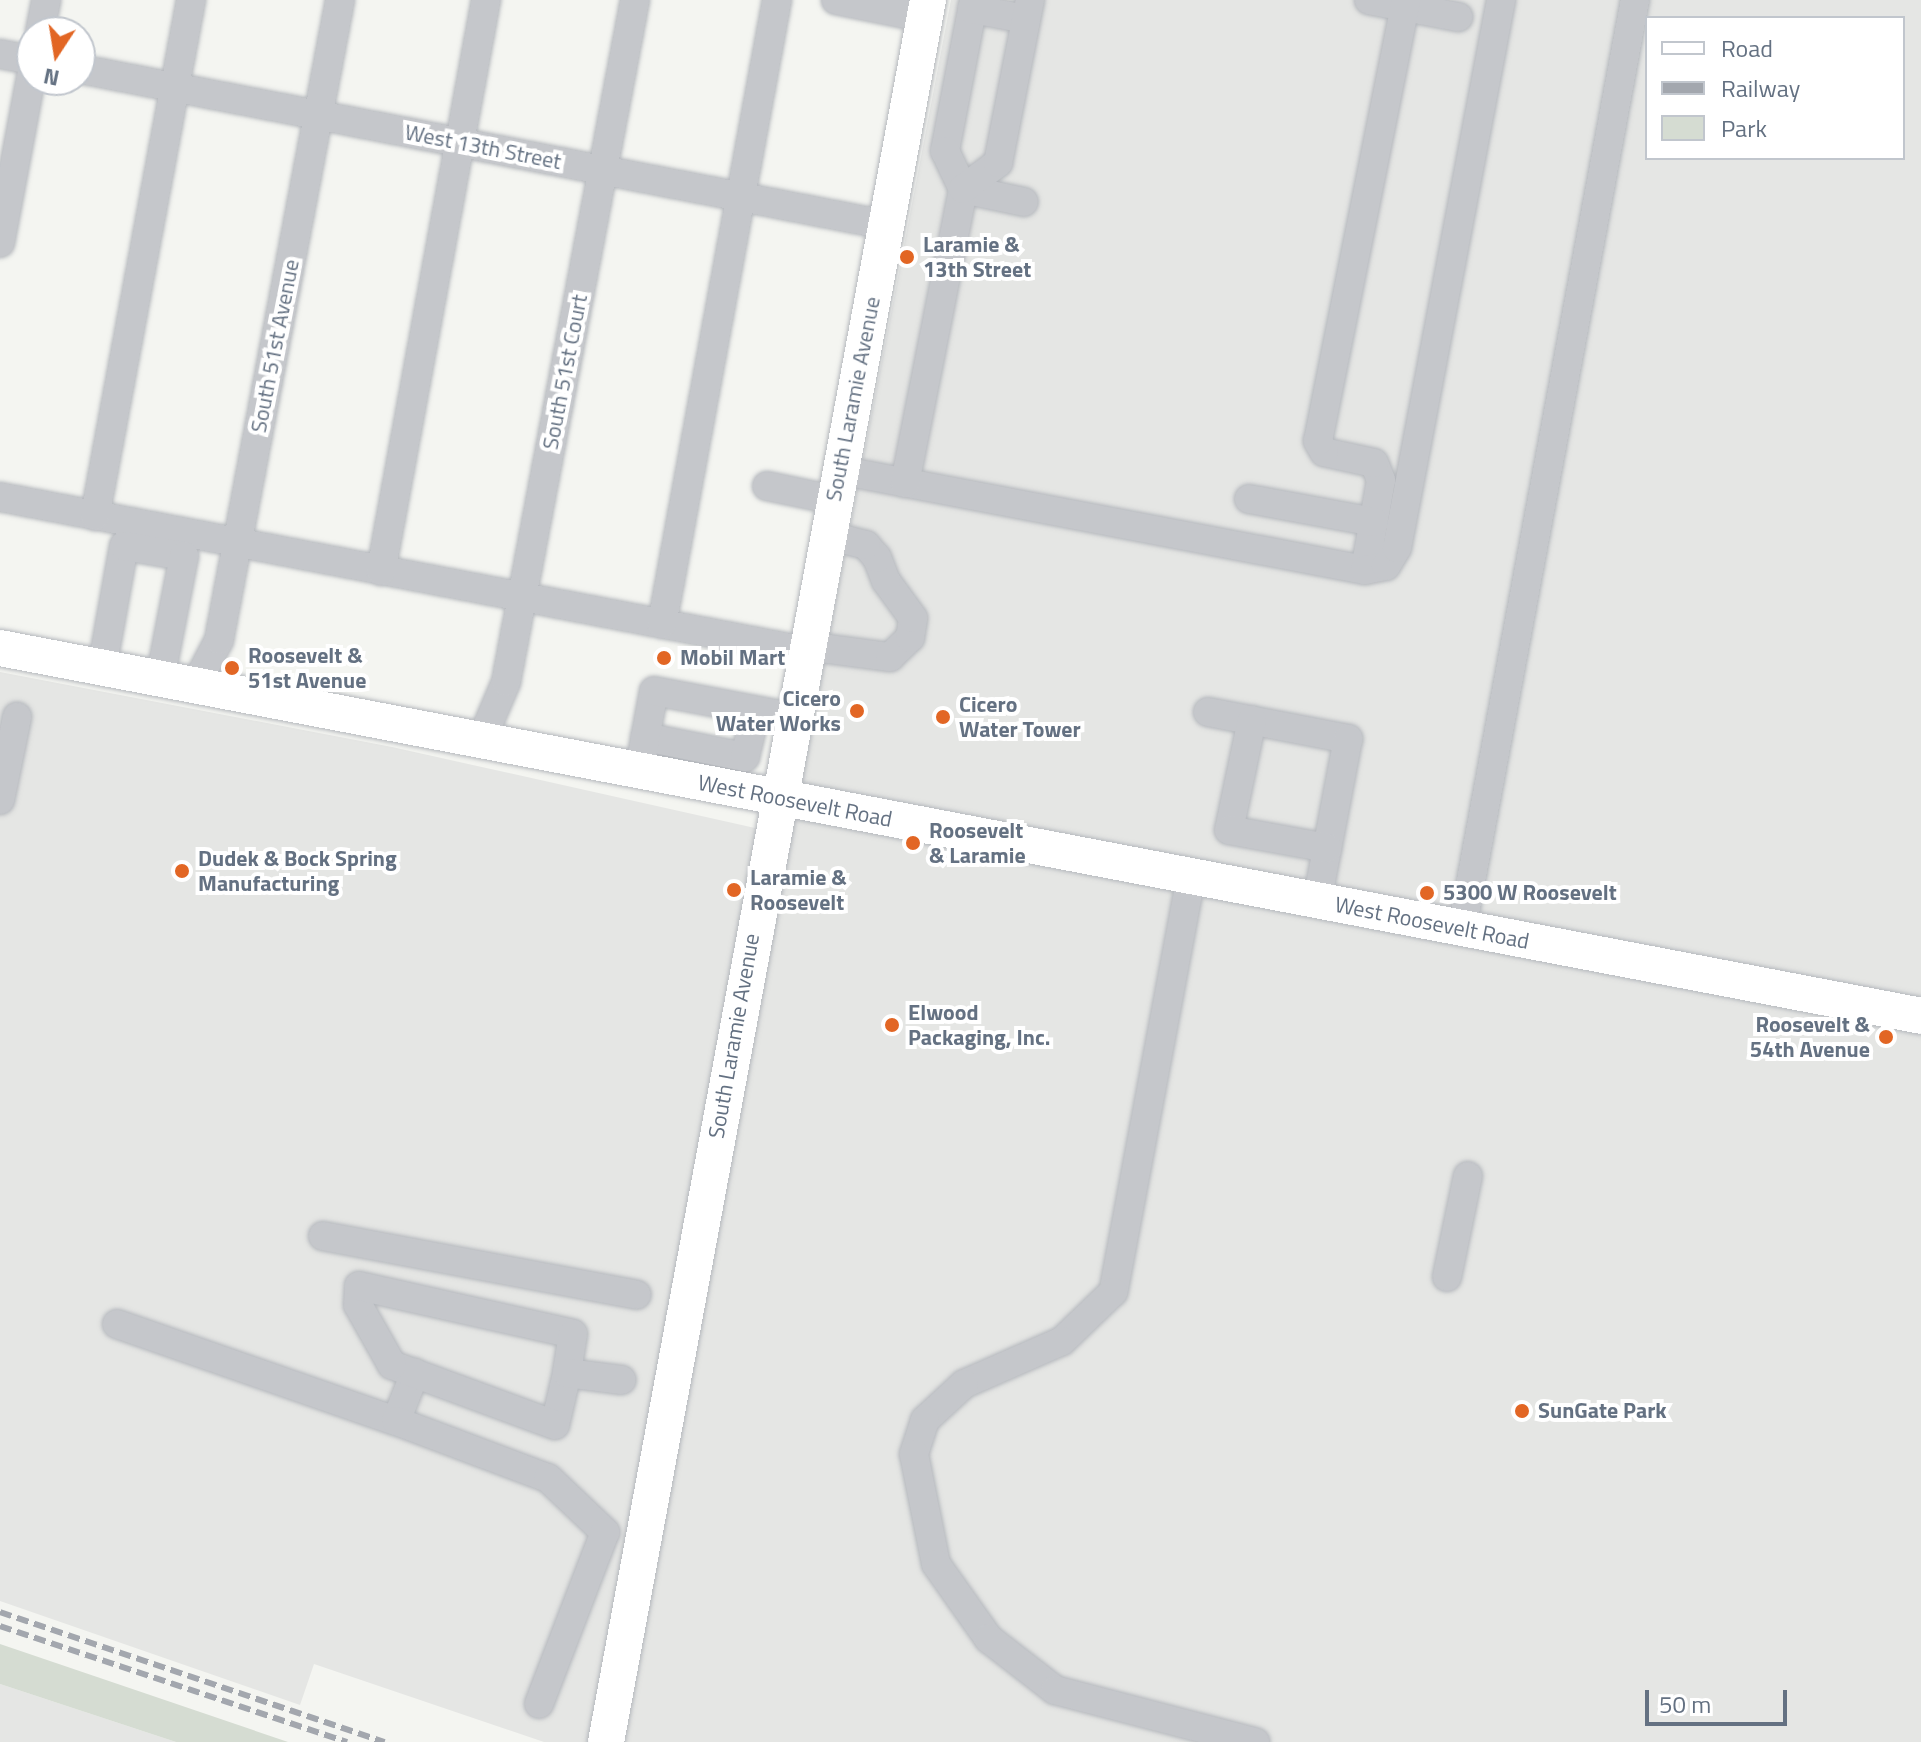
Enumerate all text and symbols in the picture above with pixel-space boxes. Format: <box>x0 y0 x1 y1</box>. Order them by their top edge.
north arrow <box>16 16 96 96</box>
legend <box>1645 16 1905 160</box>
text: Road <box>1721 30 1773 66</box>
text: N <box>40 59 62 96</box>
text: Railway <box>1721 70 1800 106</box>
text: Park <box>1721 110 1767 146</box>
street label: West 13th Street <box>403 119 563 175</box>
place label: Laramie & 13th Street <box>923 231 1031 282</box>
marker: Laramie & 13th Street <box>898 248 916 266</box>
street label: South 51st Avenue <box>245 257 305 435</box>
street label: South 51st Court <box>537 292 593 452</box>
street label: South Laramie Avenue <box>820 295 886 503</box>
place label: Roosevelt & 51st Avenue <box>248 642 366 694</box>
place label: Mobil Mart <box>680 645 785 671</box>
marker: Mobil Mart <box>655 649 673 667</box>
marker: Roosevelt & 51st Avenue <box>223 659 241 677</box>
place label: Cicero Water Works <box>716 685 841 736</box>
place label: Cicero Water Tower <box>959 691 1081 742</box>
marker: Cicero Water Works <box>848 702 866 720</box>
marker: Cicero Water Tower <box>934 708 952 726</box>
street label: West Roosevelt Road <box>696 769 894 833</box>
place label: Roosevelt & Laramie <box>929 817 1026 868</box>
marker: Roosevelt & Laramie <box>904 834 922 852</box>
place label: Dudek & Bock Spring Manufacturing <box>198 845 397 896</box>
marker: Dudek & Bock Spring Manufacturing <box>173 862 191 880</box>
place label: Laramie & Roosevelt <box>750 864 847 916</box>
place label: 5300 W Roosevelt <box>1443 880 1617 906</box>
marker: Laramie & Roosevelt <box>725 881 743 899</box>
marker: 5300 W Roosevelt <box>1418 884 1436 902</box>
street label: West Roosevelt Road <box>1333 891 1531 955</box>
street label: South Laramie Avenue <box>703 931 765 1141</box>
place label: Elwood Packaging, Inc. <box>908 999 1050 1050</box>
place label: Roosevelt & 54th Avenue <box>1750 1011 1870 1062</box>
marker: Elwood Packaging, Inc. <box>883 1016 901 1034</box>
marker: Roosevelt & 54th Avenue <box>1877 1028 1895 1046</box>
place label: SunGate Park <box>1538 1398 1667 1424</box>
marker: SunGate Park <box>1513 1402 1531 1420</box>
scale bar <box>1649 1674 1791 1724</box>
text: 50 m <box>1659 1686 1711 1722</box>

